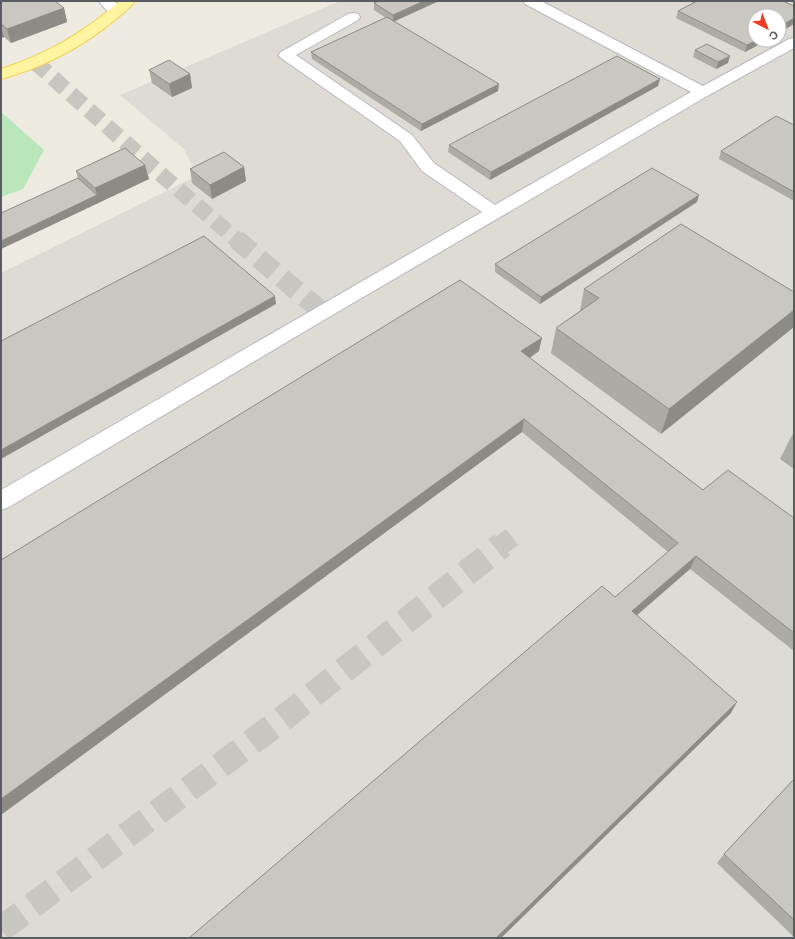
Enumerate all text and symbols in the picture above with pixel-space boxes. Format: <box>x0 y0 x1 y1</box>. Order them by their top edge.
north arrow <box>747 8 787 48</box>
text: С <box>766 28 781 43</box>

